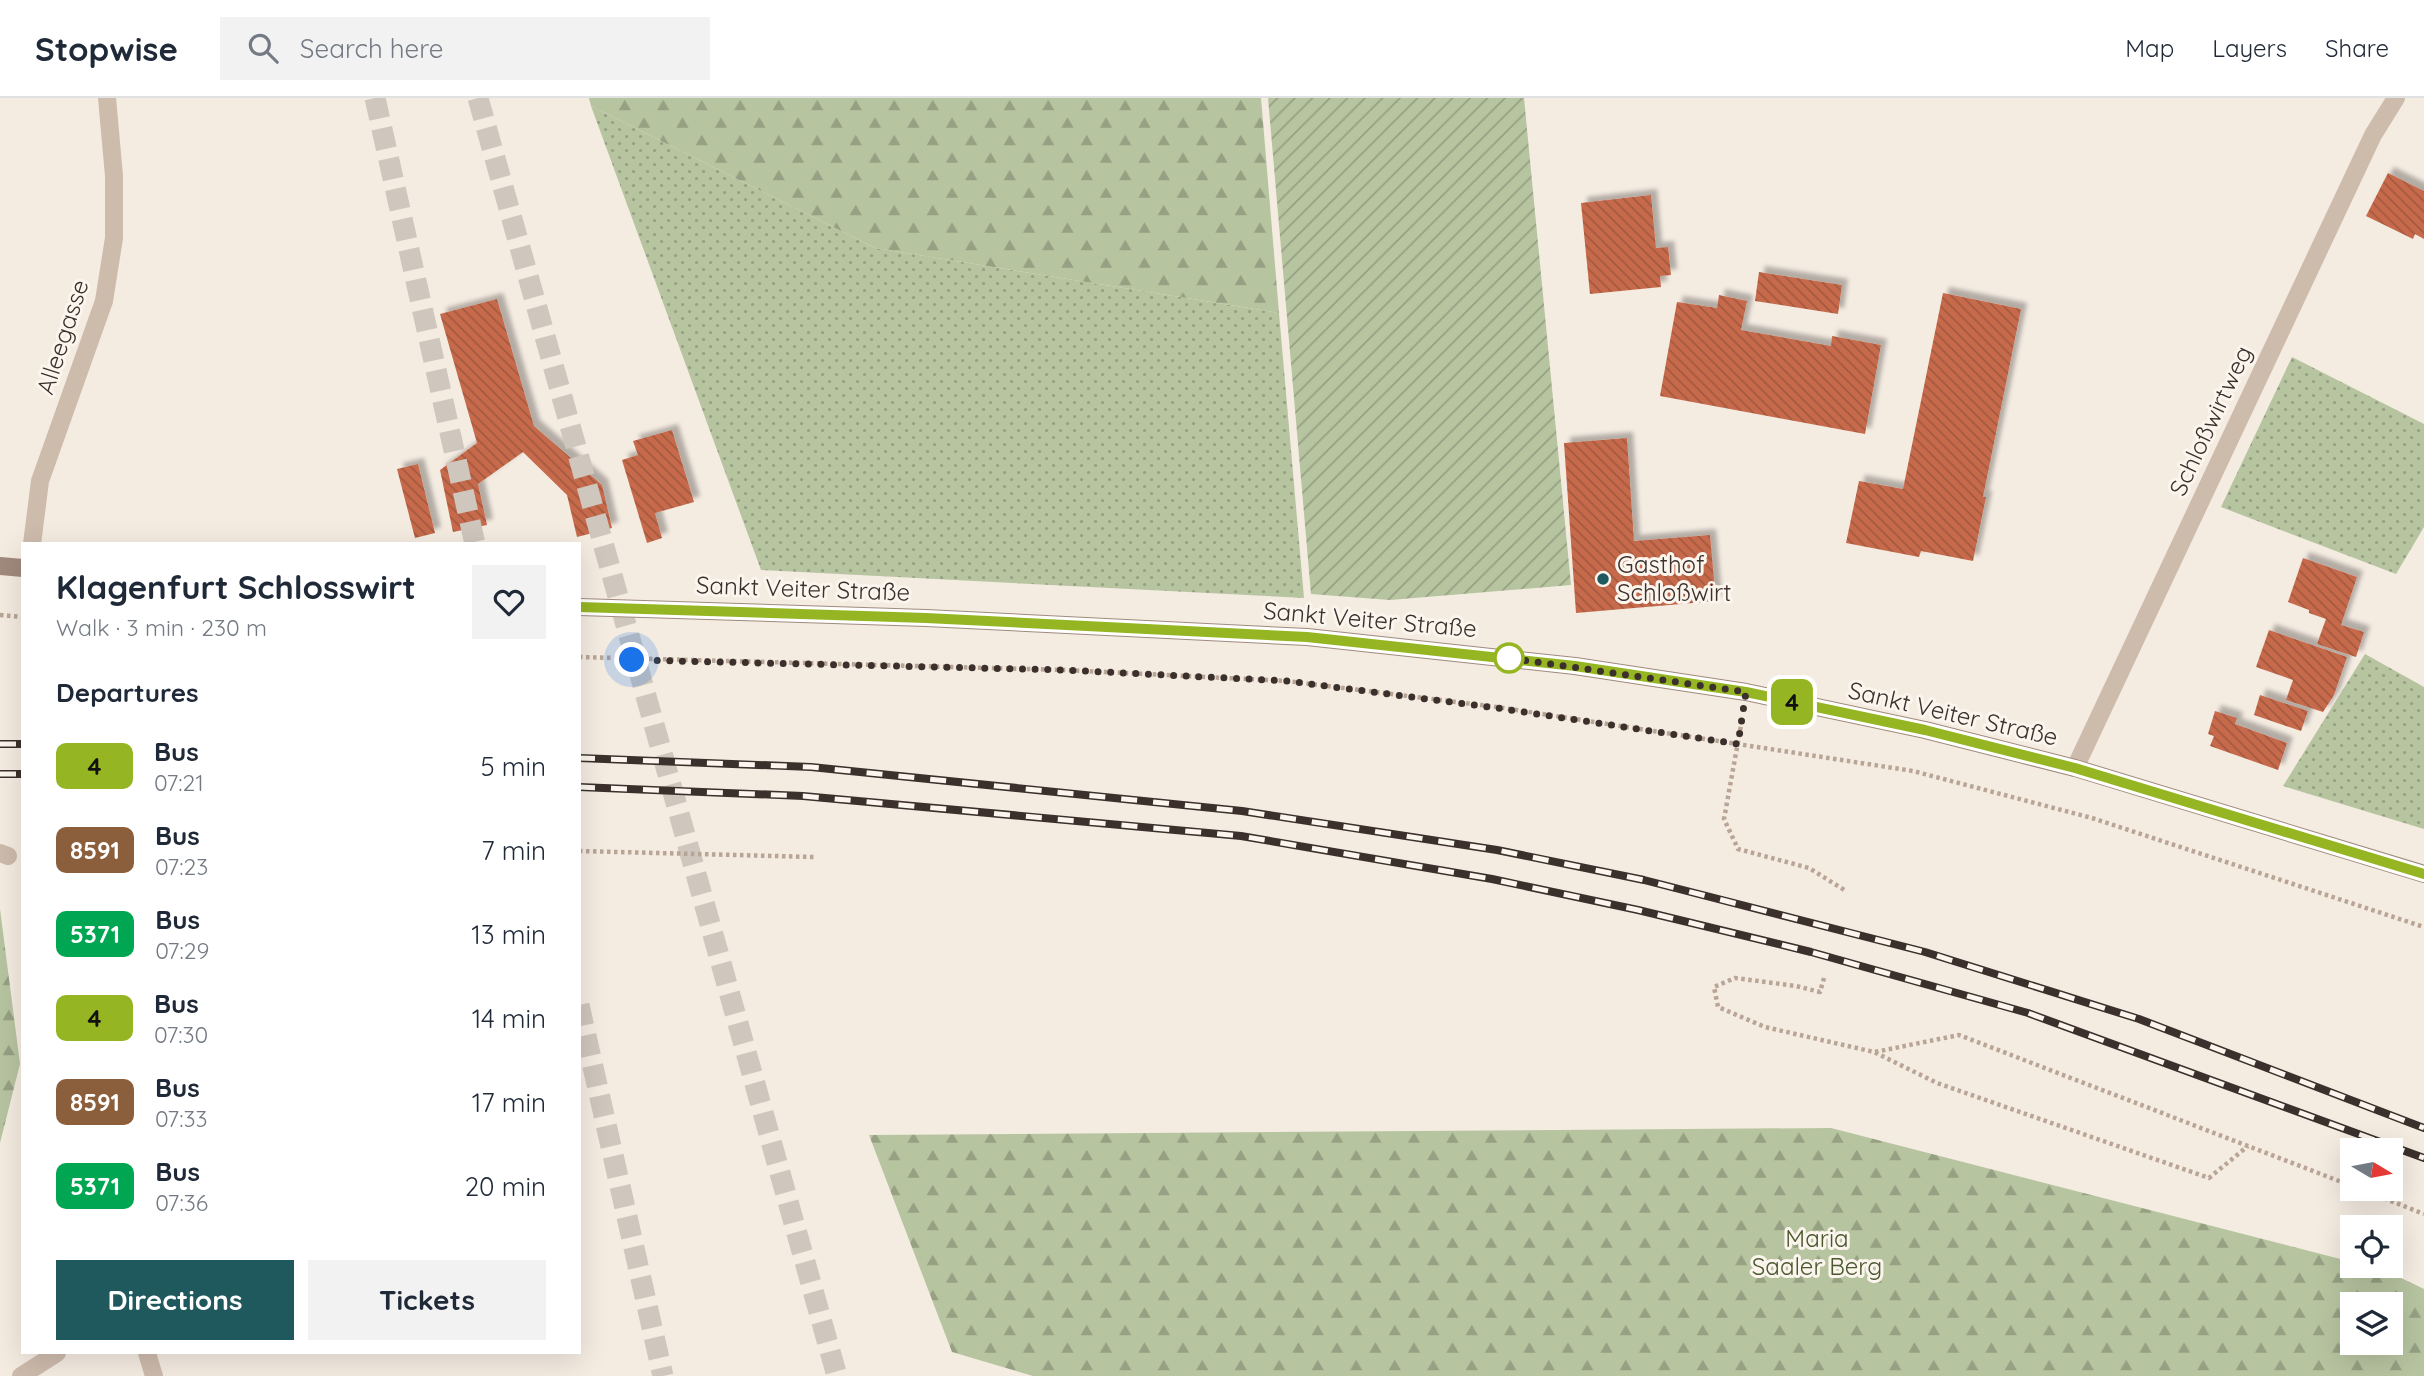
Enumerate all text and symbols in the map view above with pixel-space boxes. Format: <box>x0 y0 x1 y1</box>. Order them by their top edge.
search box <box>220 17 710 80</box>
text: Stopwise <box>35 28 178 69</box>
icon: search <box>244 29 282 67</box>
text: Search here <box>300 32 443 65</box>
text: Map <box>2125 33 2174 63</box>
text: Layers <box>2212 33 2287 63</box>
text: Share <box>2325 33 2389 63</box>
street label: Alleegasse <box>29 276 95 398</box>
street label: Schloßwirtweg <box>2162 341 2258 500</box>
place label: Gasthof Schloßwirt <box>1617 549 1731 607</box>
button: heart <box>472 565 546 639</box>
text: Klagenfurt Schlosswirt <box>56 566 416 607</box>
street label: Sankt Veiter Straße <box>696 569 911 607</box>
marker: Gasthof Schloßwirt <box>1595 571 1611 587</box>
street label: Sankt Veiter Straße <box>1262 595 1478 643</box>
text: Walk · 3 min · 230 m <box>56 613 267 642</box>
your location <box>614 642 649 677</box>
unlabelled marker <box>1494 643 1524 673</box>
street label: Sankt Veiter Straße <box>1846 674 2061 752</box>
text: Departures <box>56 676 199 709</box>
line badge: 4 <box>1769 679 1815 725</box>
text: 4 <box>1785 687 1799 717</box>
text: Bus <box>154 735 199 768</box>
text: 5 min <box>480 750 546 783</box>
text: 4 <box>87 751 102 781</box>
text: 07:21 <box>154 768 204 797</box>
text: Bus <box>155 819 200 852</box>
text: 7 min <box>481 834 546 867</box>
text: 8591 <box>70 835 120 865</box>
text: 07:23 <box>155 852 208 881</box>
text: Bus <box>155 903 200 936</box>
text: 13 min <box>471 918 546 951</box>
text: 5371 <box>70 919 120 949</box>
text: 07:29 <box>155 936 209 965</box>
text: Bus <box>154 987 199 1020</box>
text: 14 min <box>472 1002 546 1035</box>
text: 4 <box>87 1003 102 1033</box>
text: 07:30 <box>154 1020 208 1049</box>
text: Bus <box>155 1071 200 1104</box>
text: 17 min <box>472 1086 546 1119</box>
text: 8591 <box>70 1087 120 1117</box>
text: 07:33 <box>155 1104 208 1133</box>
north arrow <box>2340 1138 2403 1200</box>
map controls <box>2340 1138 2403 1355</box>
text: Bus <box>155 1155 200 1188</box>
text: 20 min <box>465 1170 546 1203</box>
text: 5371 <box>70 1171 120 1201</box>
text: 07:36 <box>155 1188 208 1217</box>
button: locate <box>2340 1215 2403 1278</box>
park label: Maria Saaler Berg <box>1752 1223 1882 1281</box>
button: Directions <box>56 1260 294 1340</box>
button: Tickets <box>308 1260 546 1340</box>
button: layers <box>2340 1292 2403 1355</box>

